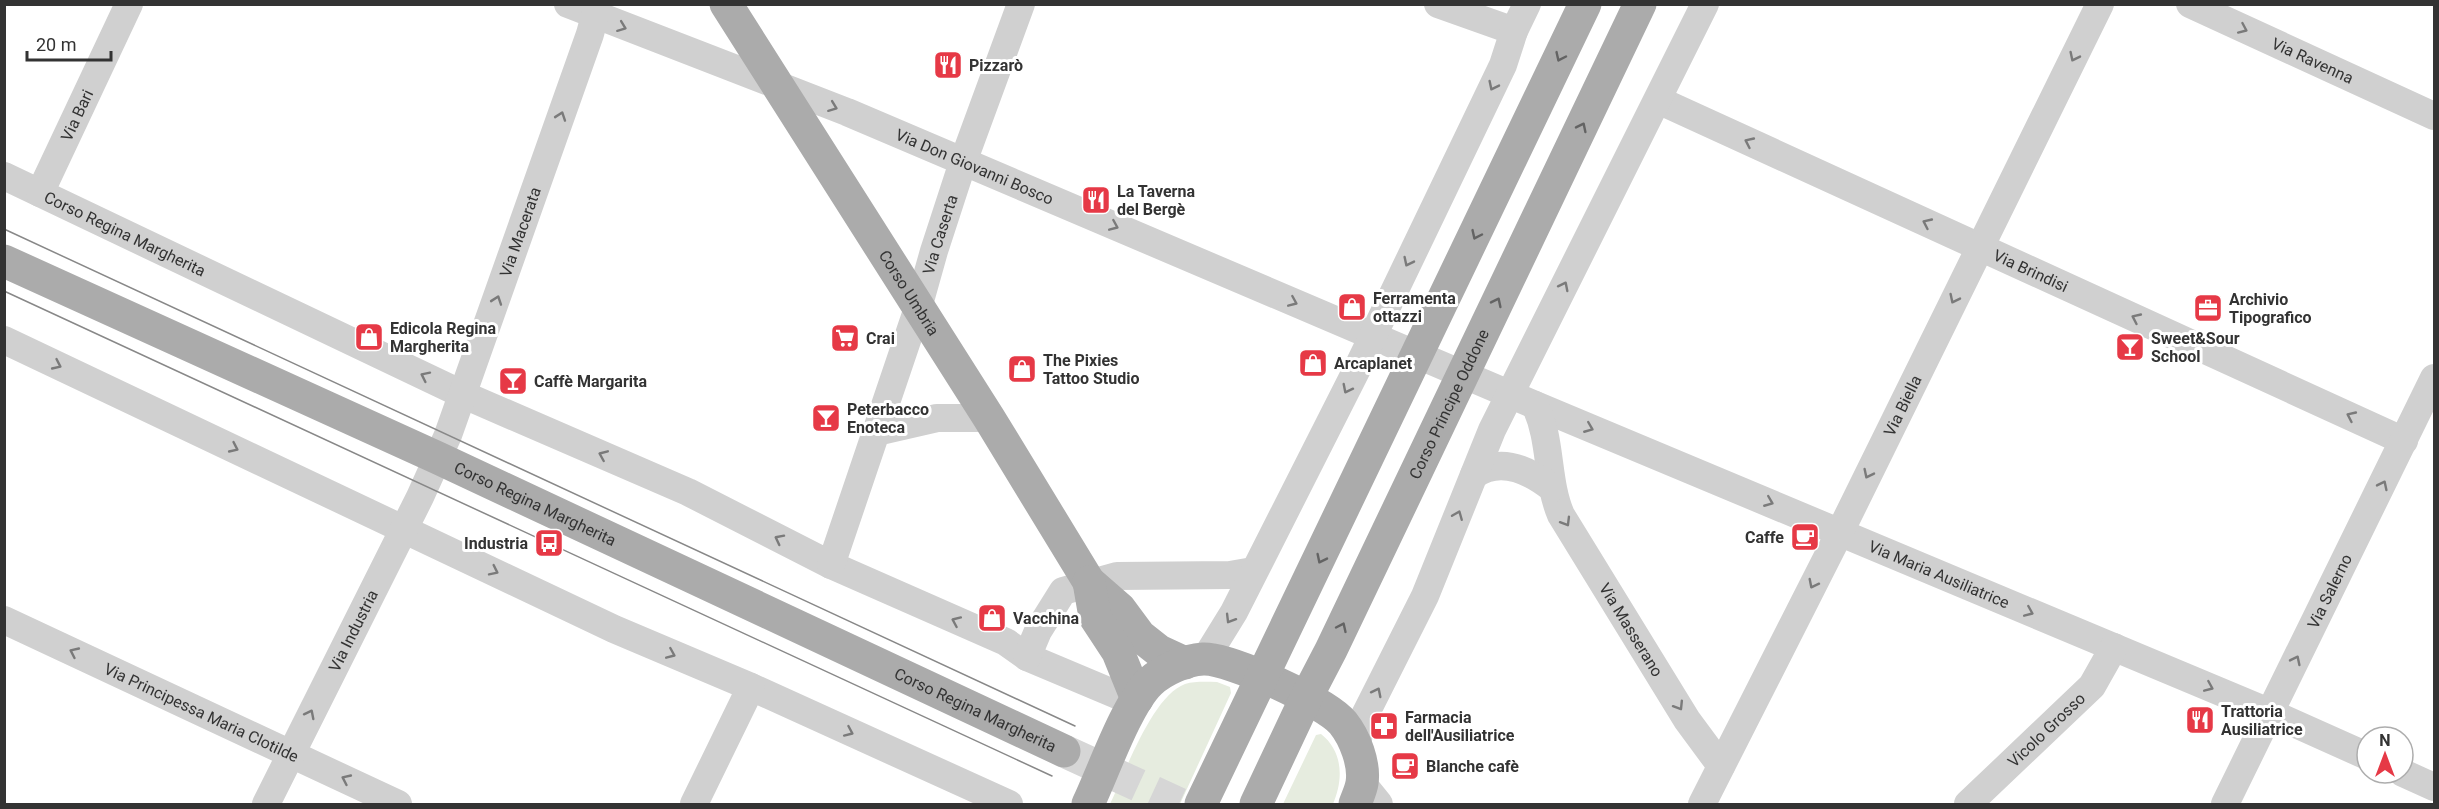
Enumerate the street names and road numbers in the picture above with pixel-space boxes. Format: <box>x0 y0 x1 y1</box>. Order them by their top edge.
street label: Via Ravenna <box>2269 33 2357 87</box>
street label: Via Bari <box>56 86 97 144</box>
street label: Via Don Giovanni Bosco <box>893 124 1057 208</box>
street label: Via Macerata <box>495 184 545 279</box>
street label: Corso Regina Margherita <box>41 187 209 280</box>
street label: Via Caserta <box>918 192 961 276</box>
street label: Via Brindisi <box>1991 245 2071 296</box>
street label: Corso Umbria <box>875 246 944 339</box>
street label: Corso Principe Oddone <box>1405 326 1493 482</box>
street label: Via Biella <box>1879 372 1925 439</box>
street label: Corso Regina Margherita <box>451 457 619 550</box>
street label: Via Maria Ausiliatrice <box>1866 536 2012 612</box>
street label: Via Salerno <box>2303 551 2356 632</box>
street label: Via Masserano <box>1596 579 1667 680</box>
street label: Via Industria <box>324 586 382 675</box>
street label: Via Principessa Maria Clotilde <box>101 659 302 766</box>
street label: Corso Regina Margherita <box>891 664 1059 756</box>
street label: Vicolo Grosso <box>2004 688 2089 771</box>

